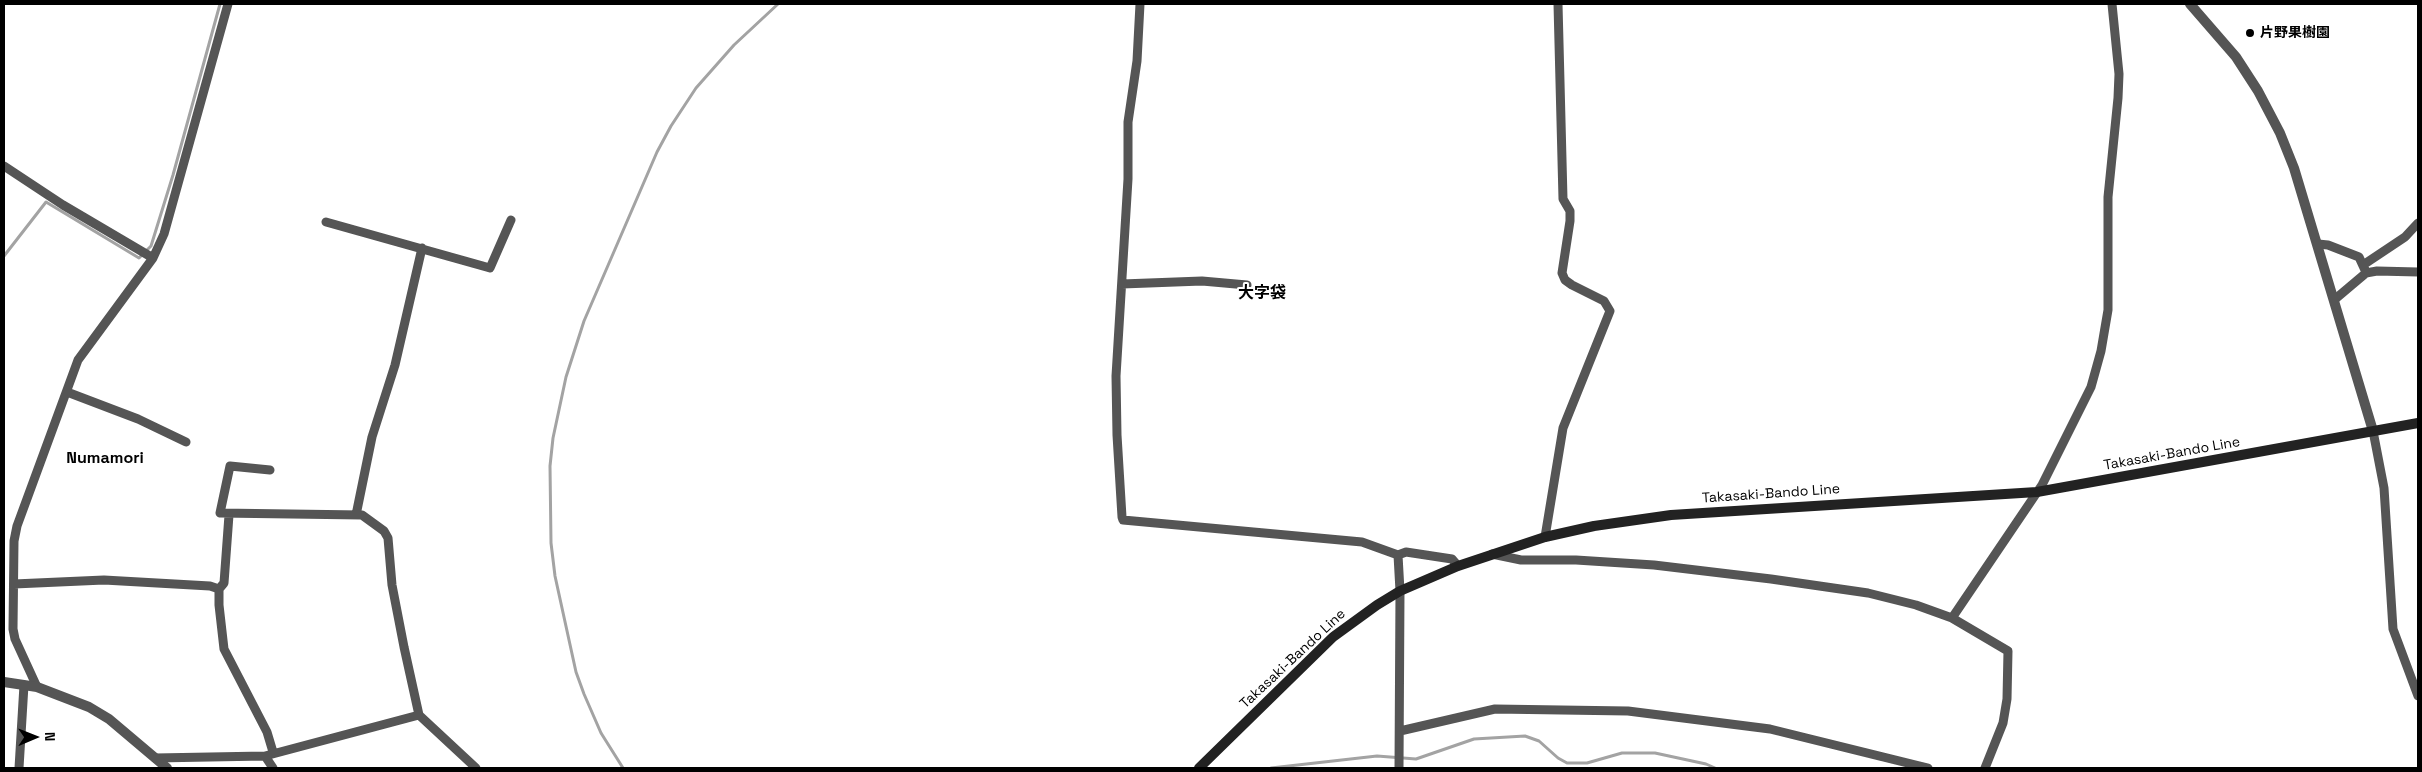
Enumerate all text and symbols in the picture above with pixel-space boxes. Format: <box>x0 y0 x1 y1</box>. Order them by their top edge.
place label: 片野果樹園 <box>2260 25 2330 41</box>
marker: 片野果樹園 <box>2244 27 2256 39</box>
district label: 大字袋 <box>1238 284 1286 304</box>
street label: Takasaki-Bando Line <box>2102 434 2242 474</box>
district label: Numamori <box>66 449 144 469</box>
street label: Takasaki-Bando Line <box>1701 481 1841 507</box>
street label: Takasaki-Bando Line <box>1237 606 1349 712</box>
north arrow <box>10 712 60 762</box>
text: N <box>41 732 59 742</box>

